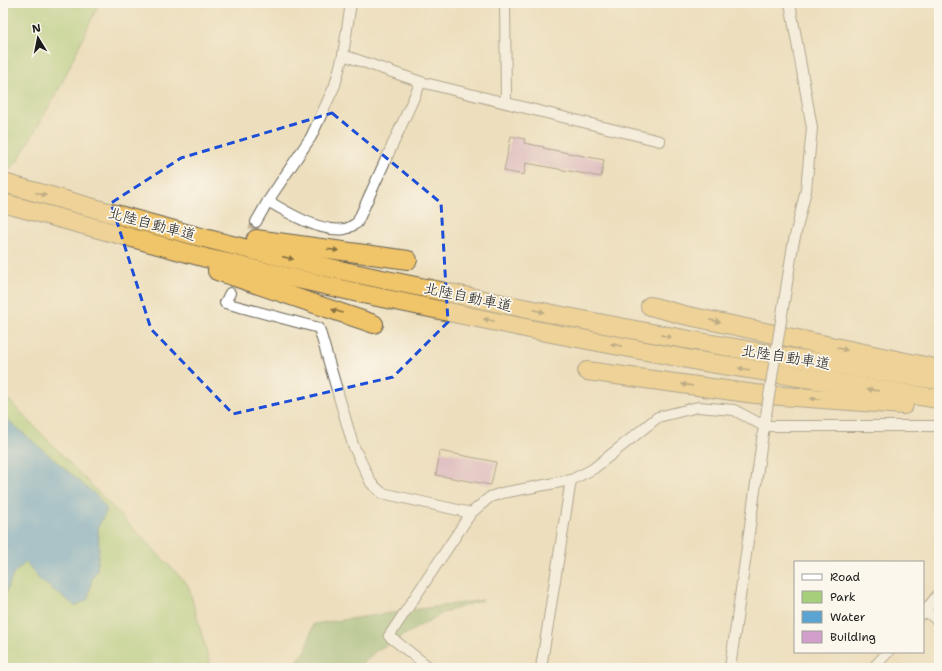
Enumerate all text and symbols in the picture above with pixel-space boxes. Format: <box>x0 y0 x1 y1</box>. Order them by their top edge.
north arrow <box>18 18 58 58</box>
text: N <box>31 20 42 37</box>
one-way arrow <box>35 191 47 197</box>
street label: 北陸自動車道 <box>106 203 198 245</box>
one-way arrow <box>327 247 339 254</box>
one-way arrow <box>282 256 294 262</box>
street label: 北陸自動車道 <box>422 278 514 316</box>
one-way arrow <box>330 308 342 314</box>
one-way arrow <box>533 309 545 315</box>
one-way arrow <box>483 317 495 323</box>
one-way arrow <box>709 319 721 325</box>
one-way arrow <box>660 333 672 339</box>
street label: 北陸自動車道 <box>740 340 832 374</box>
one-way arrow <box>610 342 623 348</box>
one-way arrow <box>836 346 848 352</box>
one-way arrow <box>738 366 750 372</box>
one-way arrow <box>681 382 693 388</box>
one-way arrow <box>867 386 879 392</box>
one-way arrow <box>810 395 822 402</box>
legend <box>794 561 924 653</box>
text: Road <box>830 569 861 585</box>
text: Park <box>830 589 856 605</box>
text: Water <box>830 609 866 625</box>
text: Building <box>830 629 876 645</box>

